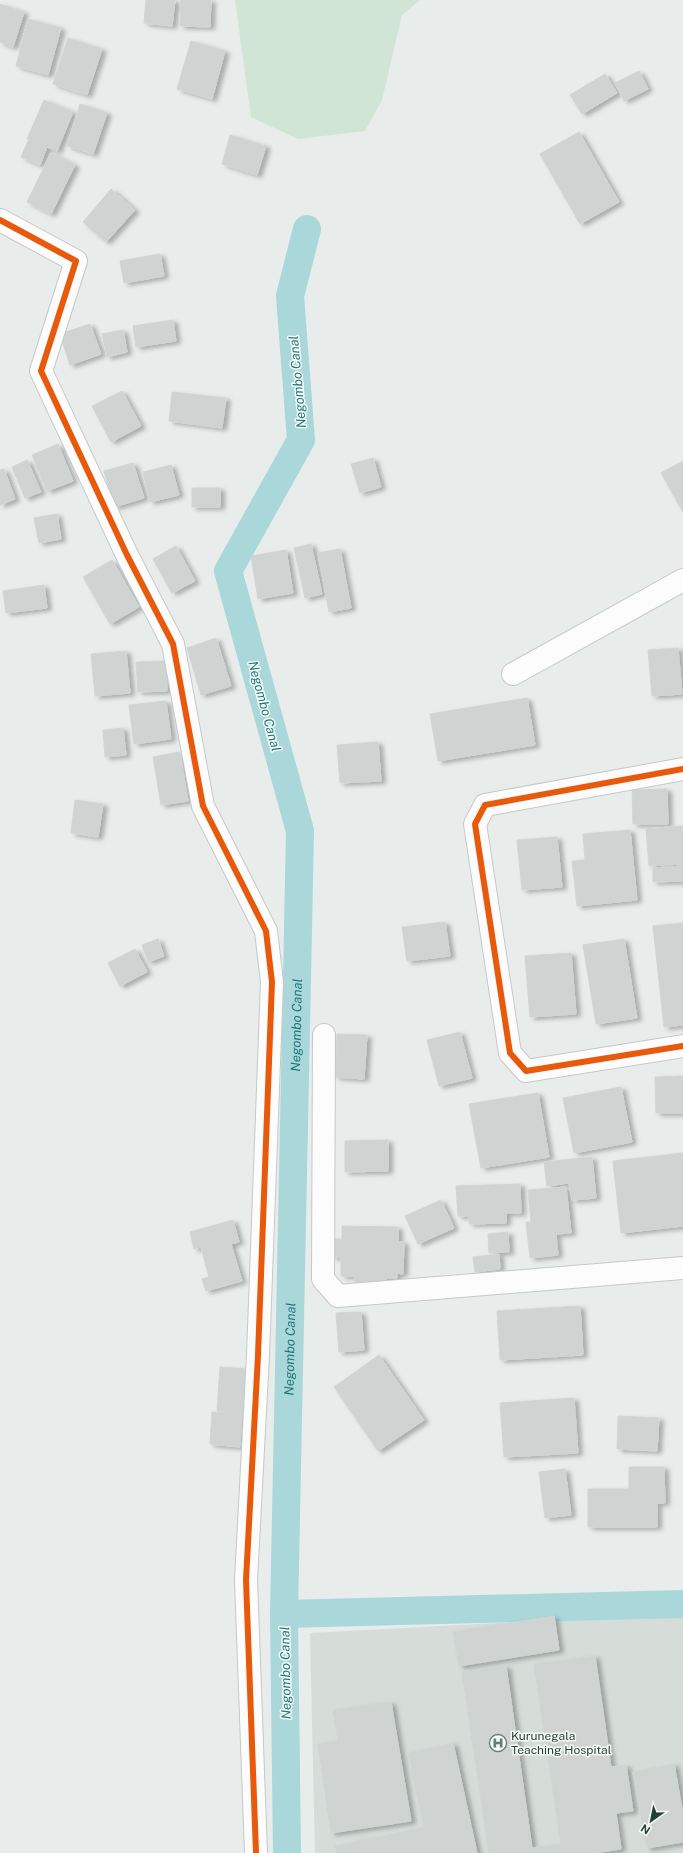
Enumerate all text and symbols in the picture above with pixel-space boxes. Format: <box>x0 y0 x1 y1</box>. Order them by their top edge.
water label: Negombo Canal <box>286 335 309 429</box>
water label: Negombo Canal <box>245 659 284 753</box>
water label: Negombo Canal <box>288 978 305 1072</box>
water label: Negombo Canal <box>281 1302 298 1396</box>
water label: Negombo Canal <box>277 1626 294 1720</box>
place label: Kurunegala Teaching Hospital <box>511 1729 612 1757</box>
hospital icon: Kurunegala Teaching Hospital <box>488 1733 508 1753</box>
north arrow <box>631 1801 671 1841</box>
text: N <box>639 1822 652 1837</box>

